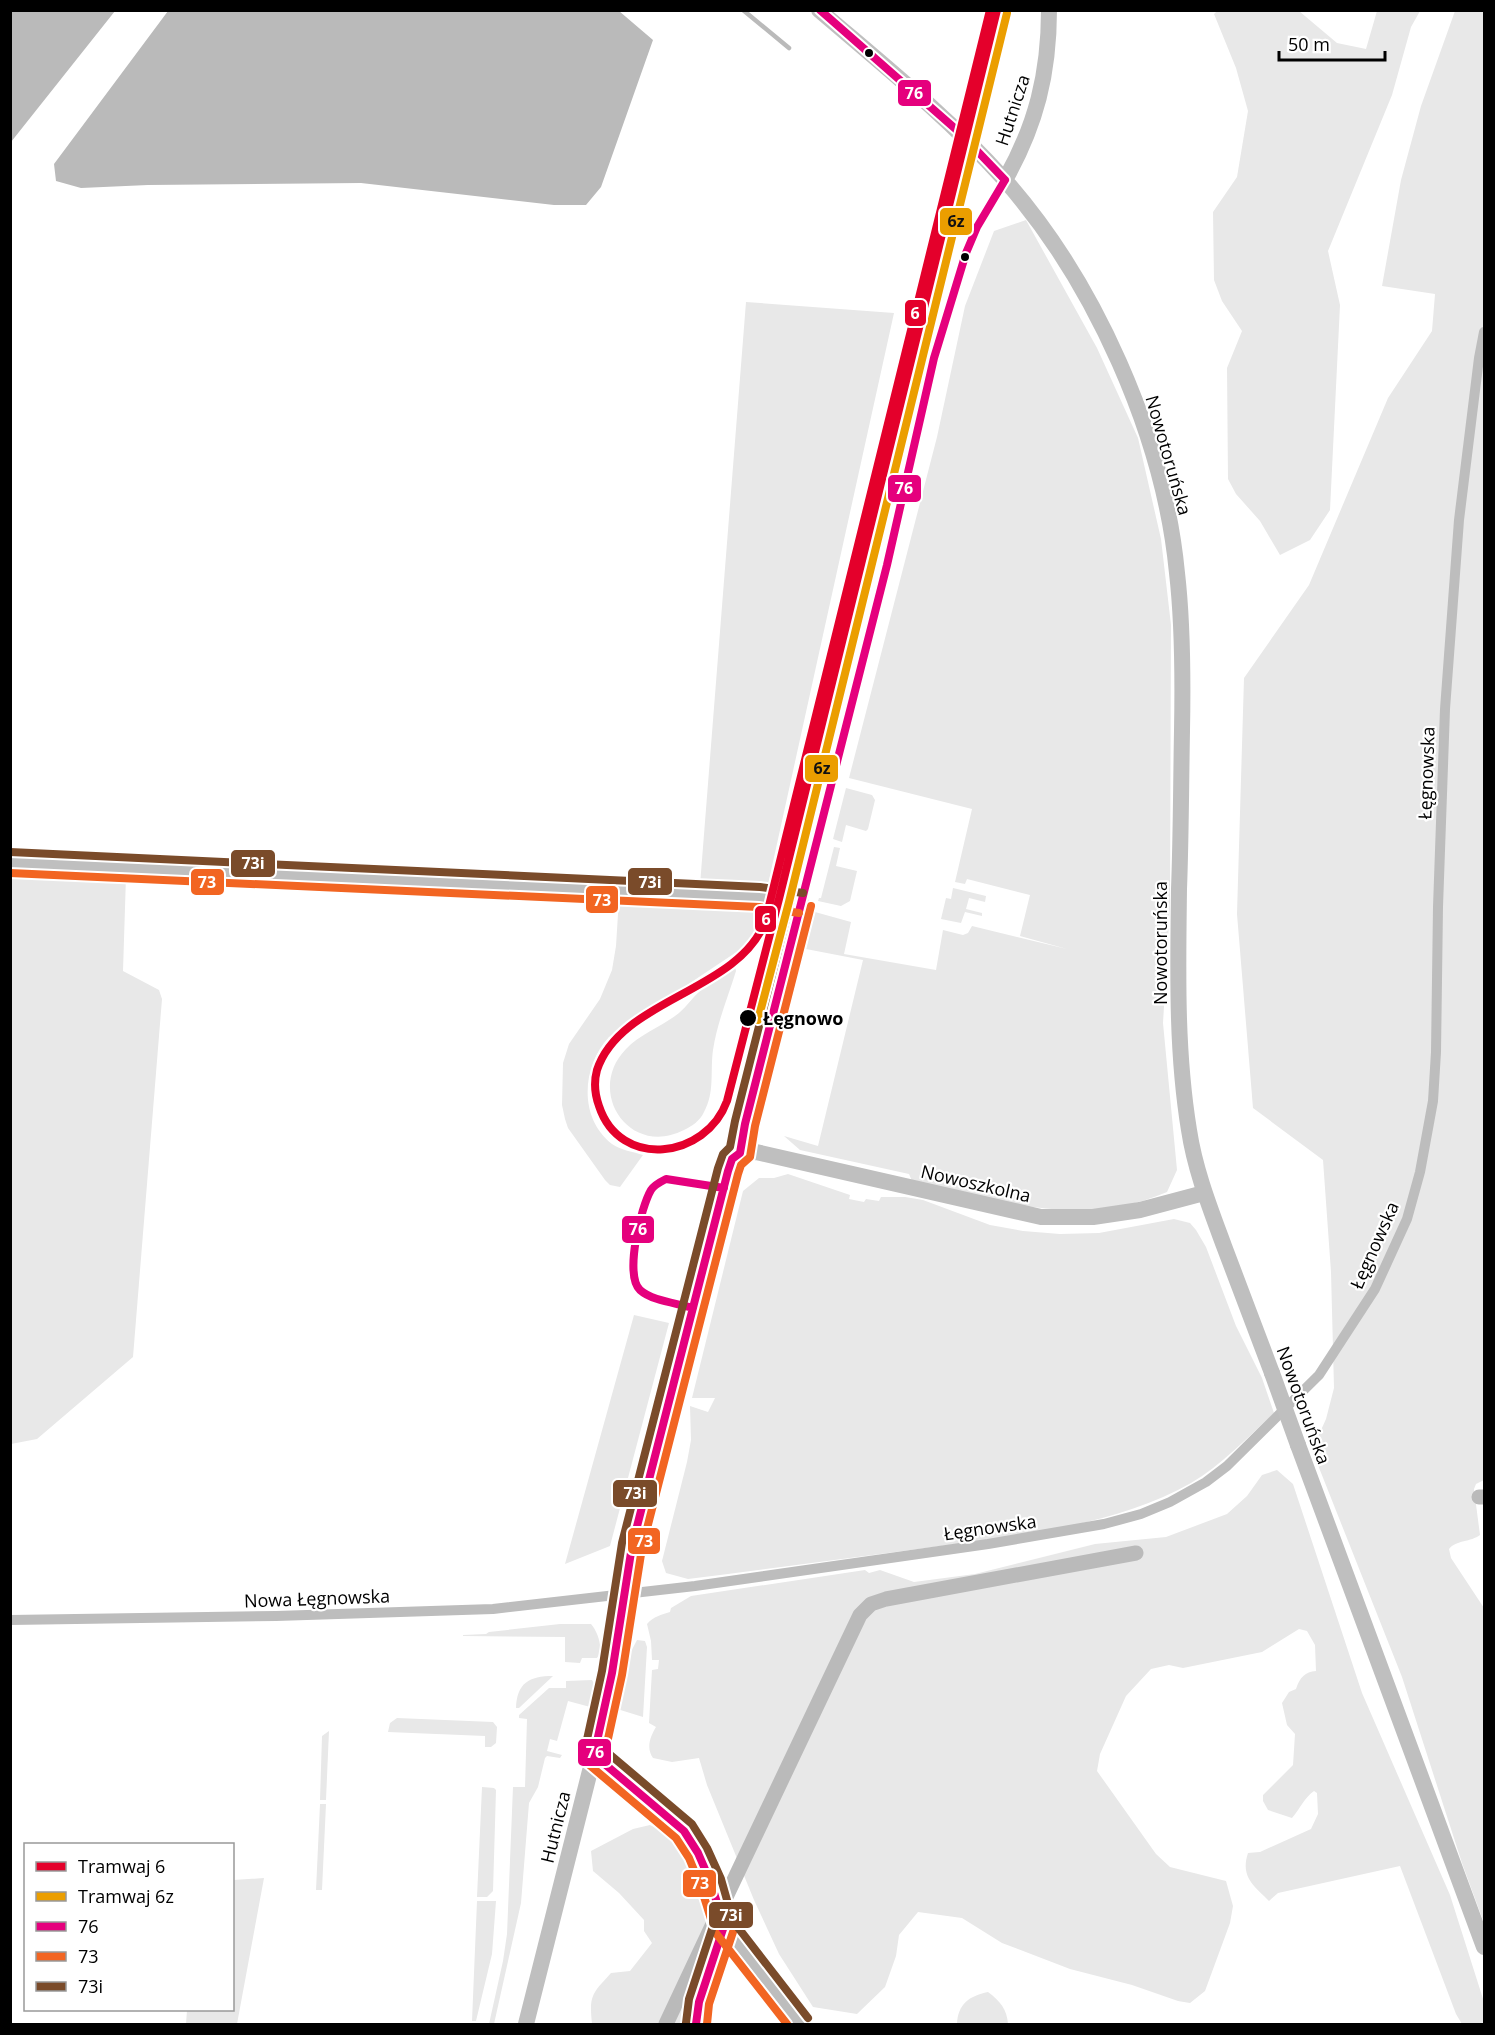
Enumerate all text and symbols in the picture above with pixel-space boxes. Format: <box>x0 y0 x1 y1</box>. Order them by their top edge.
scale bar <box>1279 24 1386 62</box>
text: 50 m <box>1288 32 1330 56</box>
unlabelled marker <box>863 47 875 59</box>
street label: Hutnicza <box>989 71 1035 149</box>
line badge: 76 <box>897 79 932 107</box>
text: 76 <box>905 82 923 104</box>
line badge: 6z <box>939 207 973 236</box>
text: 6z <box>948 210 965 232</box>
unlabelled marker <box>959 251 971 263</box>
line badge: 6 <box>904 299 927 327</box>
text: 6 <box>910 302 920 324</box>
street label: Nowotoruńska <box>1140 392 1198 518</box>
line badge: 76 <box>887 474 922 503</box>
text: 76 <box>895 477 913 499</box>
street label: Łęgnowska <box>1412 726 1440 820</box>
line badge: 6z <box>804 754 839 783</box>
text: 6z <box>814 757 831 779</box>
line badge: 73i <box>230 849 276 878</box>
text: 73i <box>241 852 265 874</box>
line badge: 73i <box>627 867 673 896</box>
line badge: 73 <box>190 868 225 896</box>
text: 73 <box>198 871 216 893</box>
text: 73i <box>638 871 662 893</box>
street label: Nowotoruńska <box>1148 881 1172 1005</box>
line badge: 73 <box>585 885 619 914</box>
text: 73 <box>593 889 611 911</box>
line badge: 6 <box>754 905 777 933</box>
text: 6 <box>761 908 771 930</box>
place label: Łęgnowo <box>763 1006 844 1030</box>
marker: Łęgnowo <box>738 1008 758 1028</box>
street label: Nowoszkolna <box>919 1159 1033 1207</box>
street label: Łęgnowska <box>1344 1198 1404 1292</box>
line badge: 76 <box>621 1215 655 1244</box>
text: 76 <box>629 1218 647 1240</box>
street label: Nowotoruńska <box>1272 1343 1336 1467</box>
line badge: 73i <box>612 1479 658 1508</box>
text: 73i <box>623 1482 647 1504</box>
street label: Łęgnowska <box>942 1509 1038 1545</box>
line badge: 73 <box>627 1527 661 1555</box>
text: 73 <box>635 1530 653 1552</box>
street label: Nowa Łęgnowska <box>244 1583 390 1613</box>
line badge: 76 <box>577 1738 612 1767</box>
text: 76 <box>586 1741 604 1763</box>
street label: Hutnicza <box>534 1788 576 1866</box>
legend <box>24 1843 234 2011</box>
text: Tramwaj 6 <box>78 1854 165 1878</box>
line badge: 73 <box>682 1869 717 1898</box>
text: 73 <box>691 1872 709 1894</box>
text: Tramwaj 6z <box>78 1884 174 1908</box>
line badge: 73i <box>708 1901 754 1929</box>
text: 73i <box>719 1904 743 1926</box>
text: 76 <box>78 1914 99 1938</box>
text: 73 <box>78 1944 99 1968</box>
text: 73i <box>78 1974 103 1998</box>

